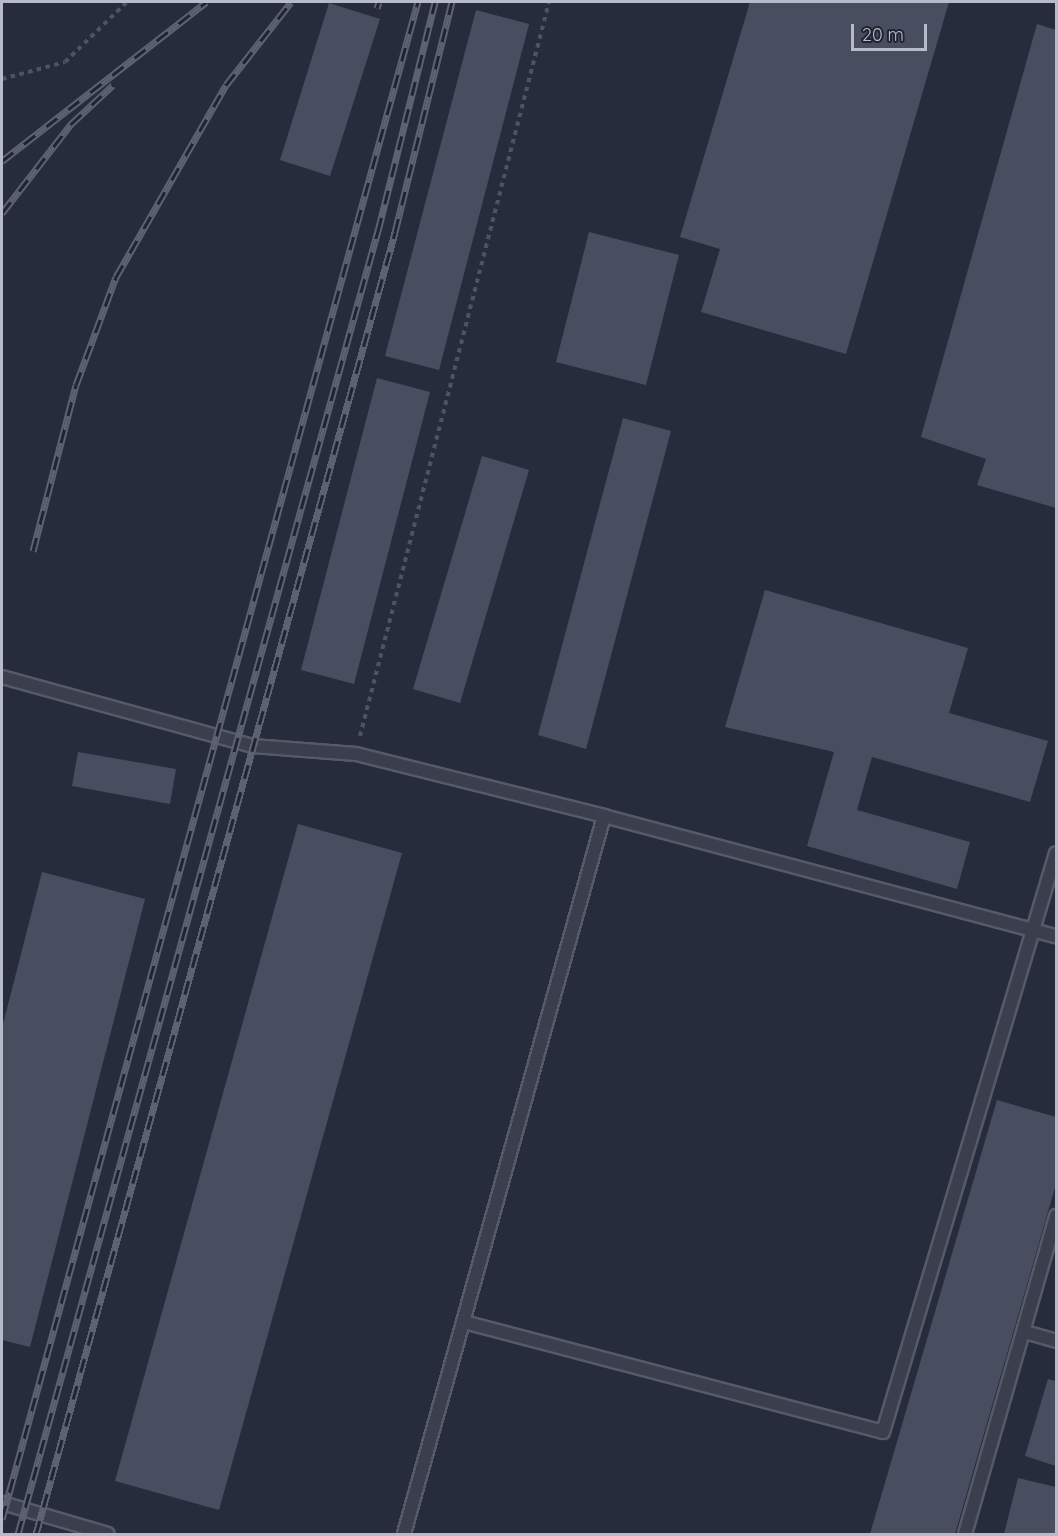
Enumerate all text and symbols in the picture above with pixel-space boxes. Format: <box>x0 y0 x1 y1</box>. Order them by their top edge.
scale bar <box>854 12 930 50</box>
text: 20 m <box>862 23 904 46</box>

